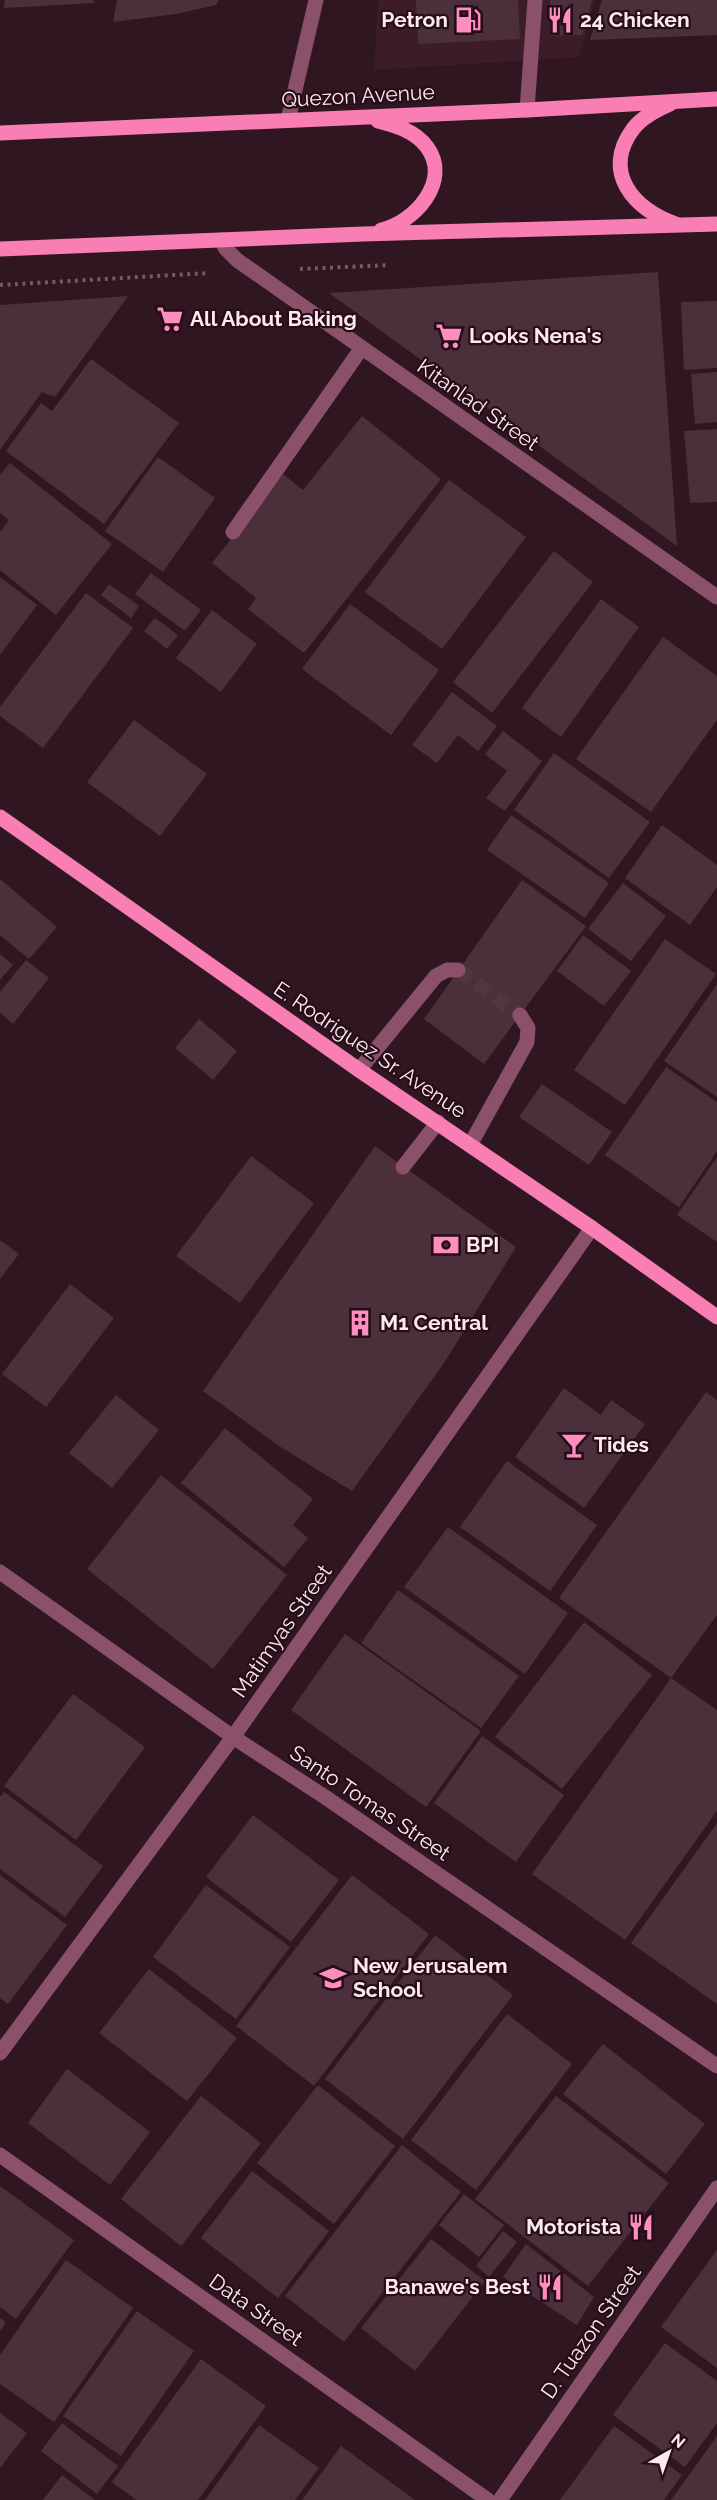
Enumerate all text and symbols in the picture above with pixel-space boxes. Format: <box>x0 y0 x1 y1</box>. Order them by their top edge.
fuel station icon: Petron <box>453 5 483 35</box>
restaurant icon: 24 Chicken <box>545 5 575 35</box>
place label: Petron <box>381 7 448 32</box>
place label: 24 Chicken <box>580 7 690 32</box>
street label: Quezon Avenue <box>281 79 435 112</box>
supermarket icon: All About Baking <box>155 304 185 334</box>
place label: All About Baking <box>190 306 357 331</box>
supermarket icon: Looks Nena's <box>434 321 464 351</box>
place label: Looks Nena's <box>469 323 602 348</box>
street label: Kitanlad Street <box>413 353 544 456</box>
street label: E. Rodriguez Sr. Avenue <box>269 976 471 1123</box>
bank icon: BPI <box>431 1230 461 1260</box>
place label: BPI <box>466 1232 499 1257</box>
building icon: M1 Central <box>345 1308 375 1338</box>
place label: M1 Central <box>380 1310 488 1335</box>
bar icon: Tides <box>559 1430 589 1460</box>
place label: Tides <box>594 1432 649 1457</box>
street label: Matimyas Street <box>226 1559 337 1702</box>
street label: Santo Tomas Street <box>285 1740 455 1865</box>
place label: New Jerusalem School <box>353 1953 508 2002</box>
school or university icon: New Jerusalem School <box>318 1963 348 1993</box>
restaurant icon: Motorista <box>626 2212 656 2242</box>
place label: Motorista <box>526 2214 621 2239</box>
street label: D. Tuazon Street <box>535 2260 646 2403</box>
street label: Data Street <box>205 2268 308 2351</box>
restaurant icon: Banawe's Best <box>535 2272 565 2302</box>
place label: Banawe's Best <box>384 2274 530 2299</box>
north arrow <box>639 2422 699 2482</box>
text: N <box>668 2430 689 2452</box>

